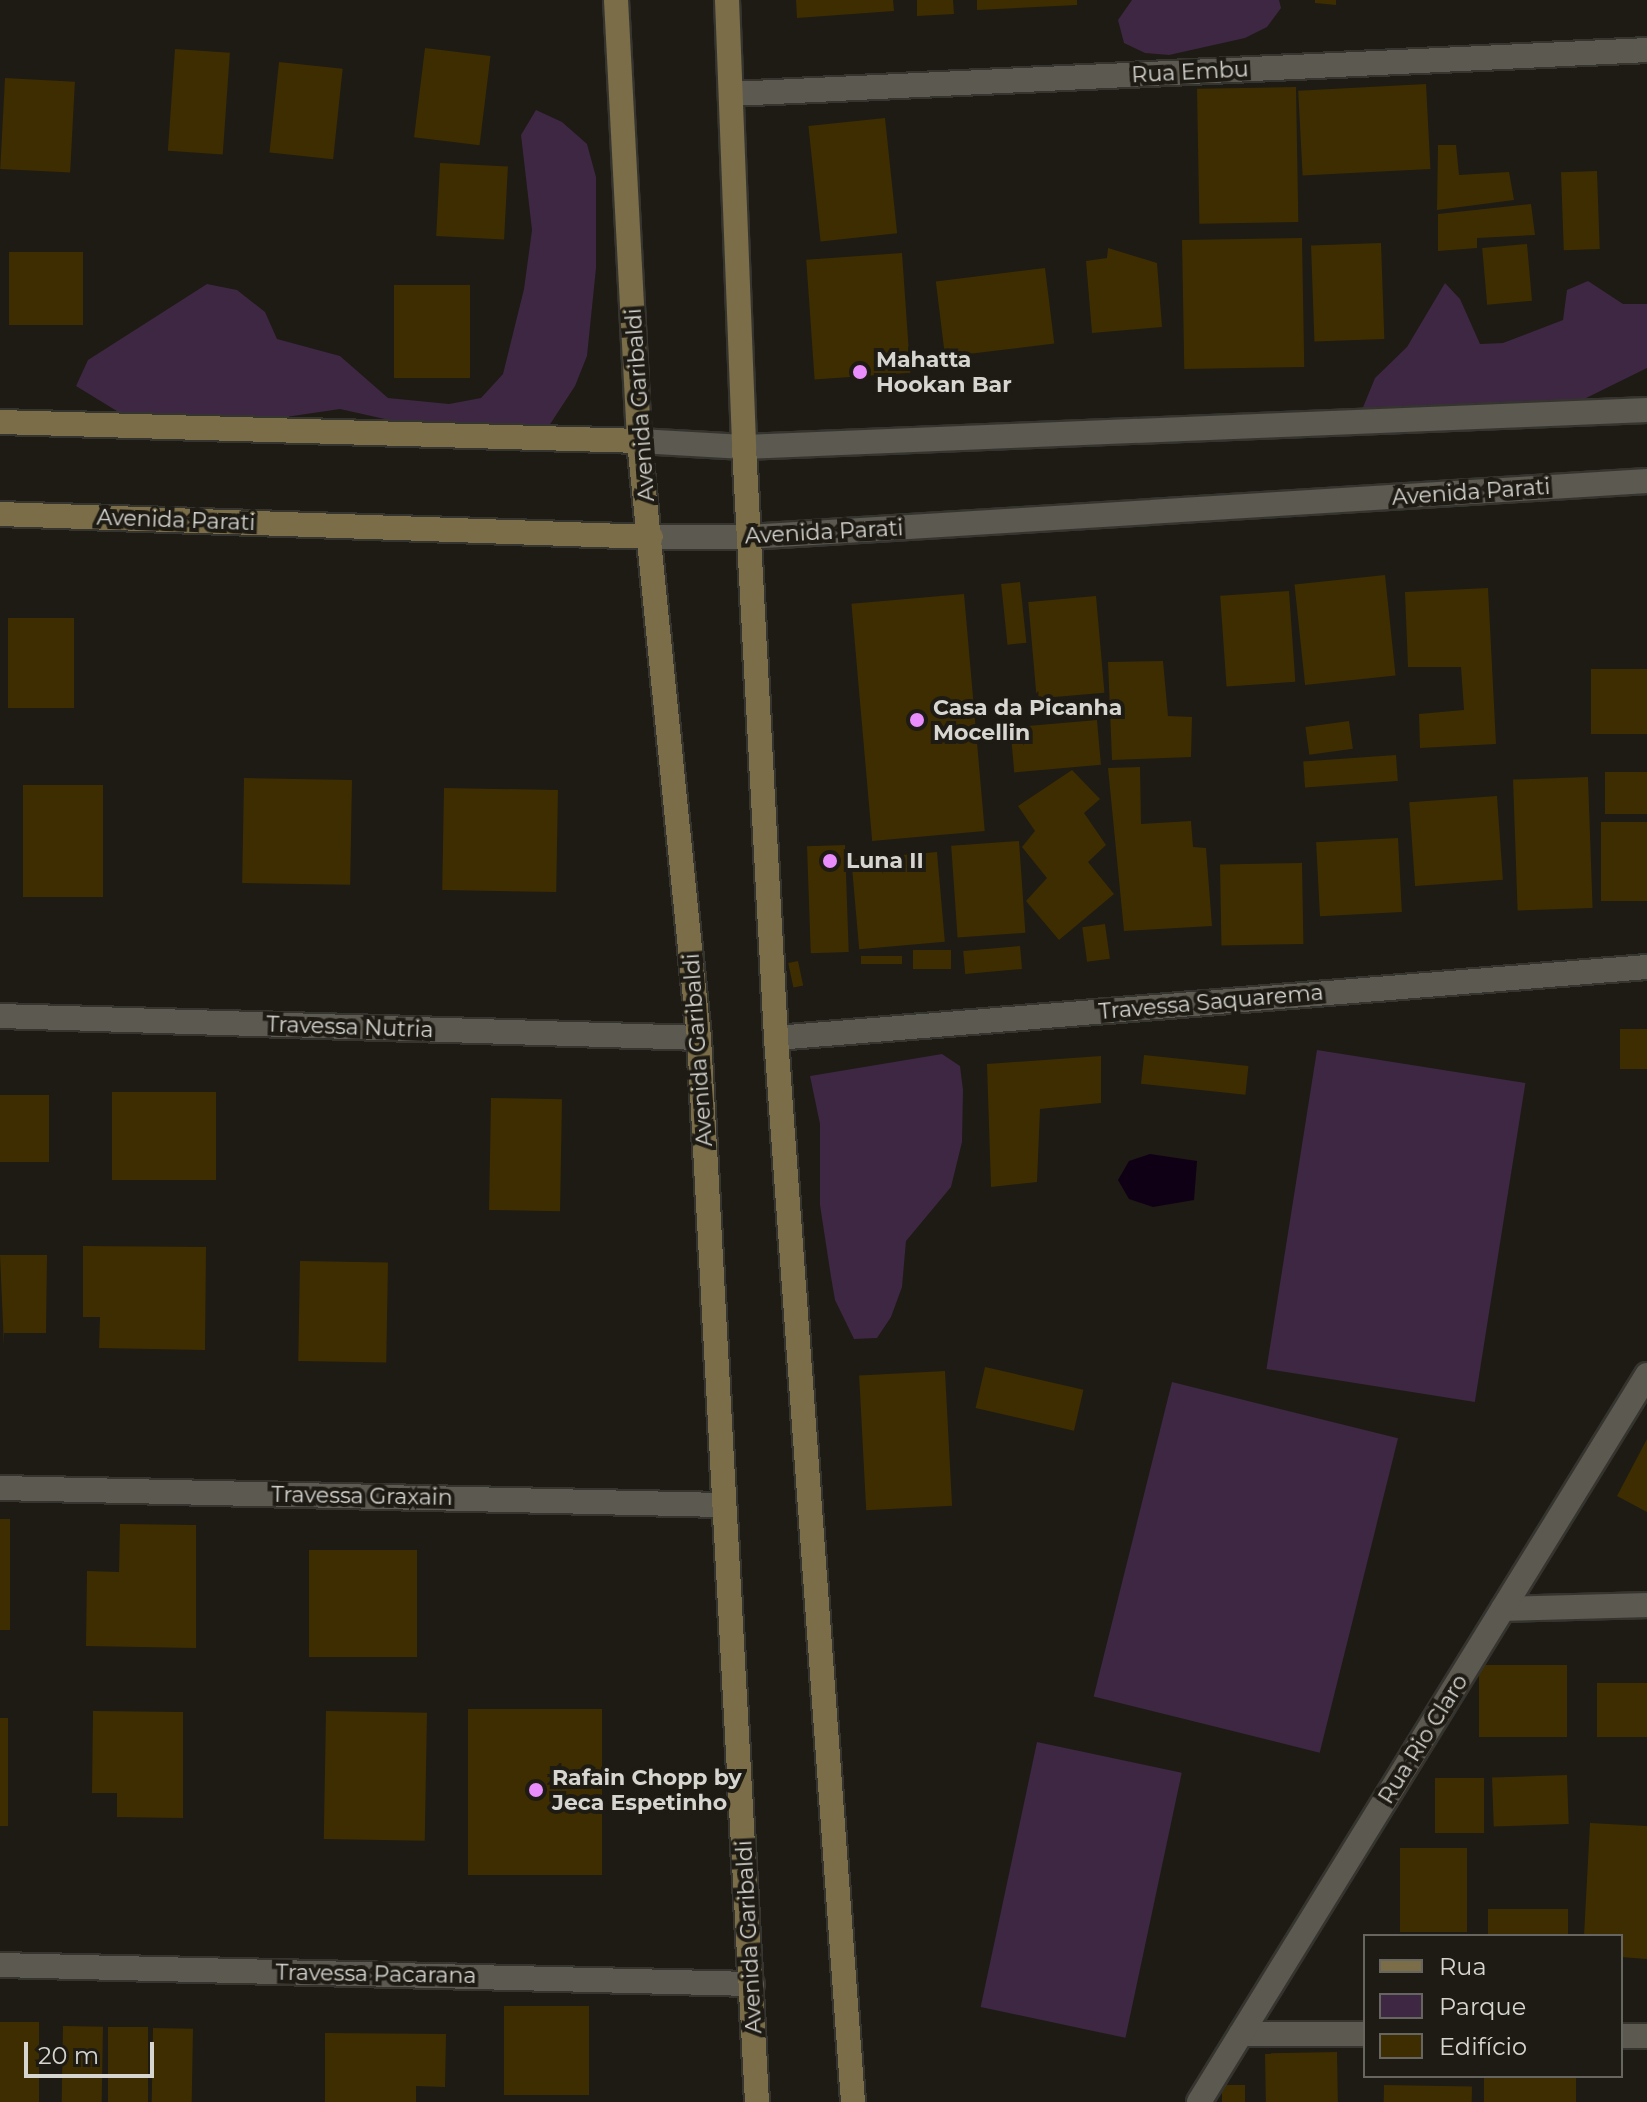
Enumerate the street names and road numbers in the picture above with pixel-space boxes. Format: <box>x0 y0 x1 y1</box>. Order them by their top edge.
street label: Rua Embu <box>1131 56 1249 88</box>
street label: Avenida Garibaldi <box>620 307 660 503</box>
street label: Avenida Parati <box>1391 473 1551 511</box>
street label: Avenida Parati <box>96 504 256 536</box>
street label: Avenida Parati <box>744 515 904 549</box>
street label: Avenida Garibaldi <box>678 952 718 1148</box>
street label: Travessa Saquarema <box>1098 979 1324 1025</box>
street label: Travessa Nutria <box>266 1011 434 1043</box>
street label: Travessa Graxain <box>271 1481 453 1511</box>
street label: Rua Rio Claro <box>1373 1669 1473 1809</box>
street label: Avenida Garibaldi <box>731 1840 767 2034</box>
street label: Travessa Pacarana <box>275 1959 477 1989</box>

